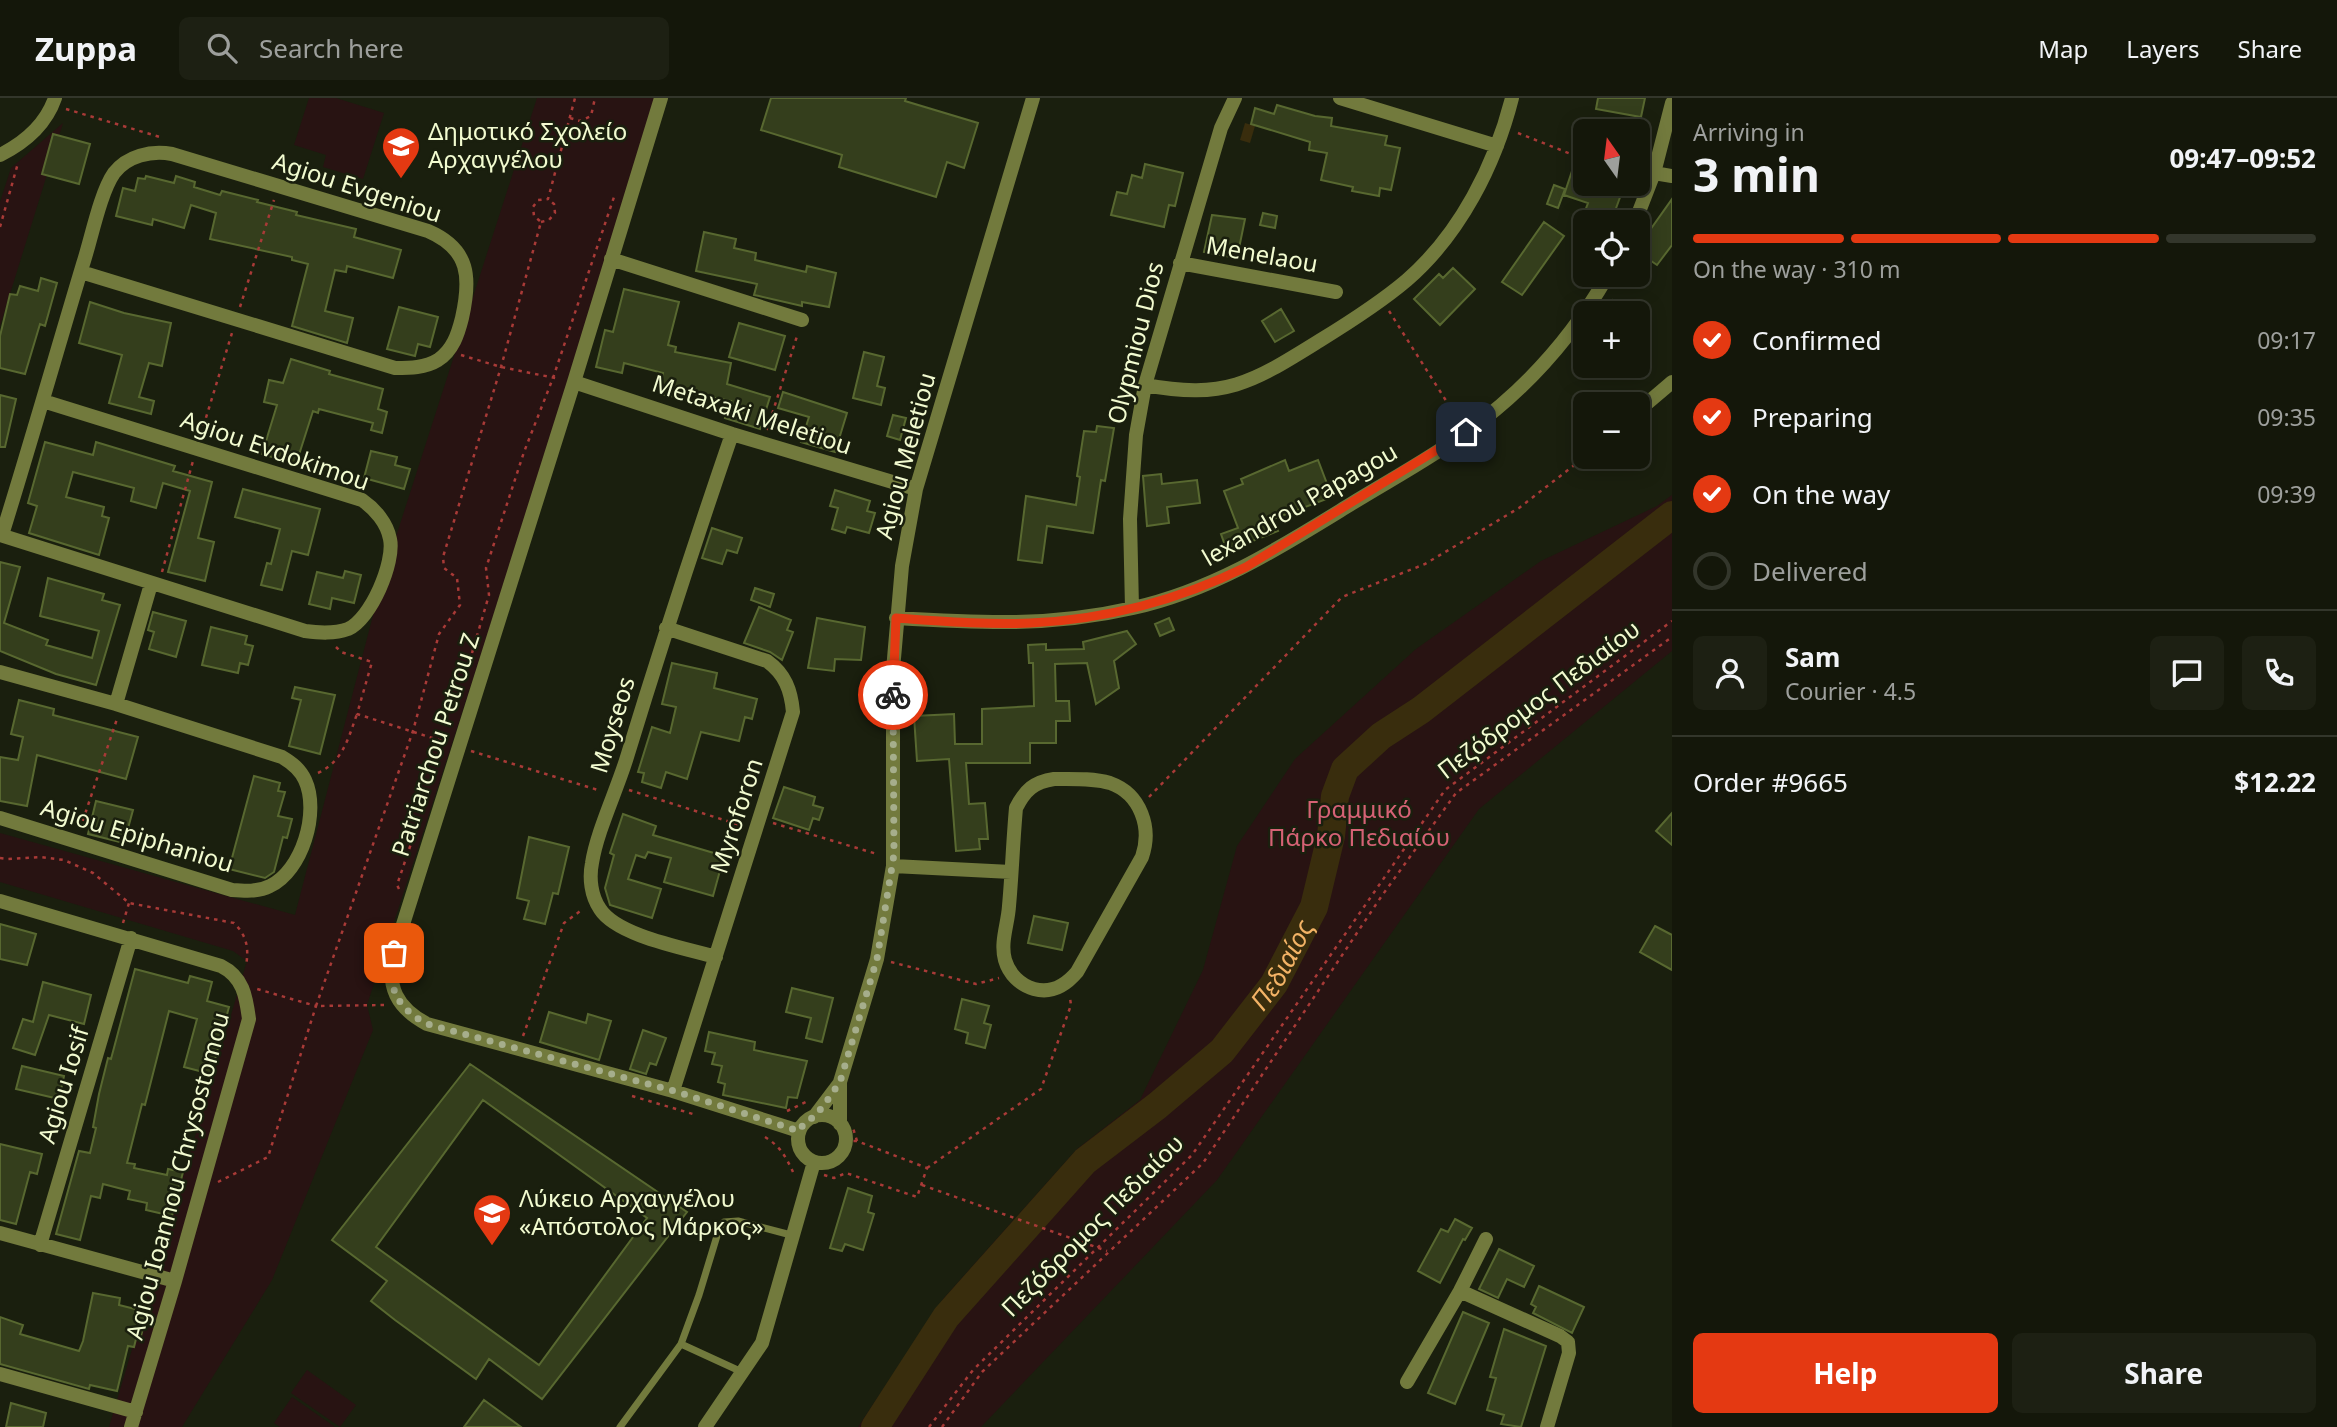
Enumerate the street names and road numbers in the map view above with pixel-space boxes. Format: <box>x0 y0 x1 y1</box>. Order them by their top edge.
street label: Agiou Evgeniou <box>269 144 446 229</box>
street label: Menelaou <box>1204 227 1321 280</box>
street label: Olypmiou Dios <box>1098 258 1171 427</box>
street label: Metaxaki Meletiou <box>648 366 857 461</box>
street label: Agiou Meletiou <box>866 369 943 543</box>
street label: Agiou Evdokimou <box>177 402 374 497</box>
street label: lexandrou Papagou <box>1196 434 1403 573</box>
street label: Πεζόδρομος Πεδιαίου <box>1430 612 1646 786</box>
street label: Patriarchou Petrou Z <box>383 629 486 860</box>
street label: Moyseos <box>581 672 642 777</box>
street label: Myroforon <box>701 754 770 877</box>
street label: Agiou Epiphaniou <box>37 790 238 880</box>
street label: Agiou Ioannou Chrysostomou <box>117 1008 236 1343</box>
street label: Agiou Iosif <box>29 1020 96 1147</box>
street label: Πεζόδρομος Πεδιαίου <box>993 1126 1190 1323</box>

